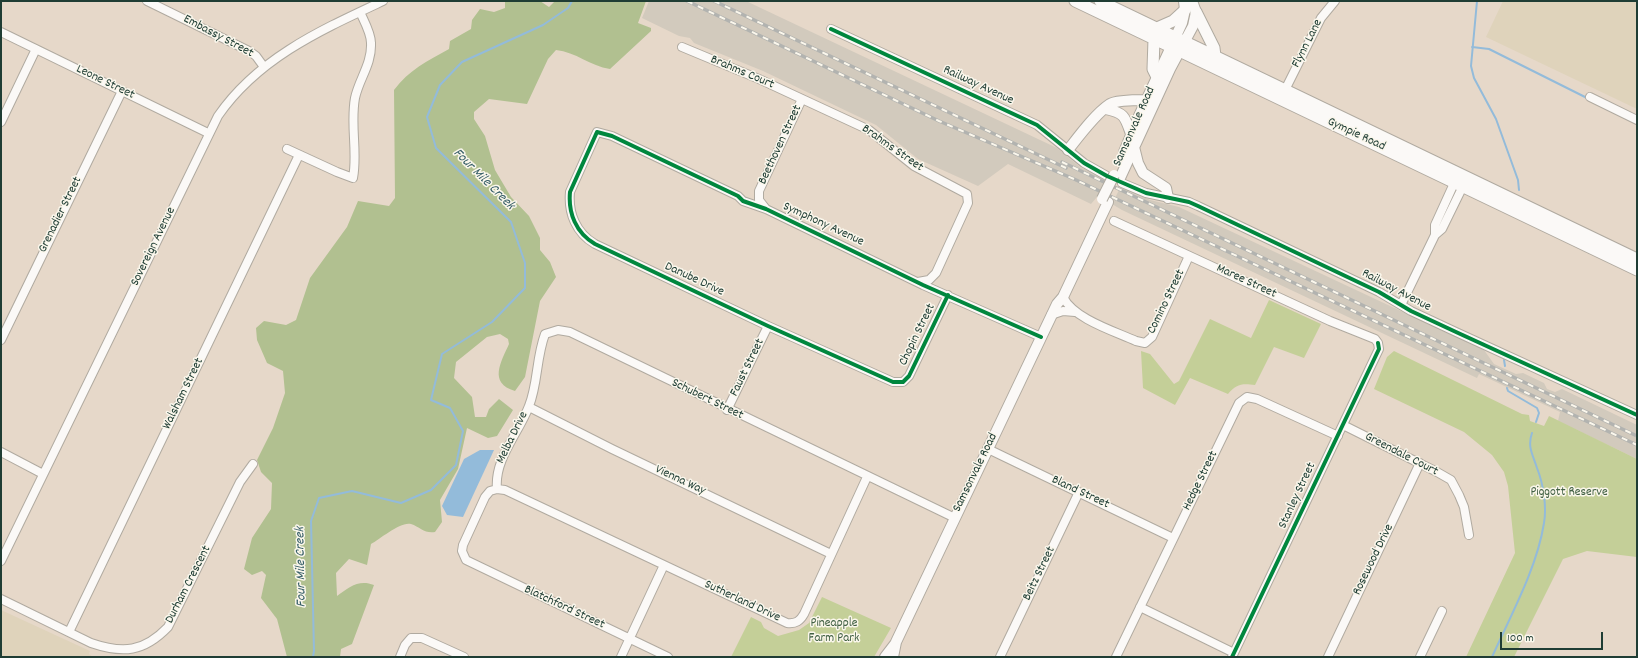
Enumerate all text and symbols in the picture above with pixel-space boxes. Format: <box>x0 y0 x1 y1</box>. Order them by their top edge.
street label: Embassy Street <box>180 12 256 62</box>
street label: Flynn Lane <box>1289 17 1327 71</box>
street label: Brahms Court <box>708 53 776 93</box>
street label: Leone Street <box>73 62 137 104</box>
street label: Railway Avenue <box>940 63 1016 109</box>
street label: Samsonvale Road <box>1110 85 1160 169</box>
street label: Beethoven Street <box>756 103 806 187</box>
street label: Gympie Road <box>1325 115 1387 155</box>
street label: Brahms Street <box>858 122 926 176</box>
water label: Four Mile Creek <box>449 146 517 214</box>
street label: Grenadier Street <box>36 174 86 256</box>
street label: Symphony Avenue <box>780 199 866 251</box>
street label: Sovereign Avenue <box>128 205 180 289</box>
street label: Danube Drive <box>662 259 726 301</box>
street label: Maree Street <box>1213 261 1279 303</box>
street label: Railway Avenue <box>1359 266 1433 316</box>
street label: Comino Street <box>1145 267 1189 337</box>
street label: Chopin Street <box>896 301 940 369</box>
street label: Faust Street <box>727 337 769 399</box>
street label: Walsham Street <box>160 356 208 432</box>
street label: Schubert Street <box>669 376 745 424</box>
street label: Melba Drive <box>494 409 532 467</box>
street label: Greendale Court <box>1362 430 1440 480</box>
street label: Samsonvale Road <box>950 431 1002 515</box>
street label: Hedge Street <box>1180 449 1222 513</box>
street label: Stanley Street <box>1276 460 1320 532</box>
street label: Vienna Way <box>652 462 708 500</box>
street label: Bland Street <box>1049 473 1111 513</box>
park label: Piggott Reserve <box>1530 485 1608 501</box>
street label: Rosewood Drive <box>1350 522 1398 598</box>
water label: Four Mile Creek <box>293 527 311 607</box>
street label: Durham Crescent <box>163 543 215 627</box>
street label: Beitz Street <box>1020 544 1060 604</box>
street label: Sutherland Drive <box>702 578 782 626</box>
street label: Blatchford Street <box>521 583 607 633</box>
park label: Pineapple Farm Park <box>809 616 859 647</box>
scale bar <box>1502 624 1605 650</box>
text: 100 m <box>1507 630 1534 647</box>

